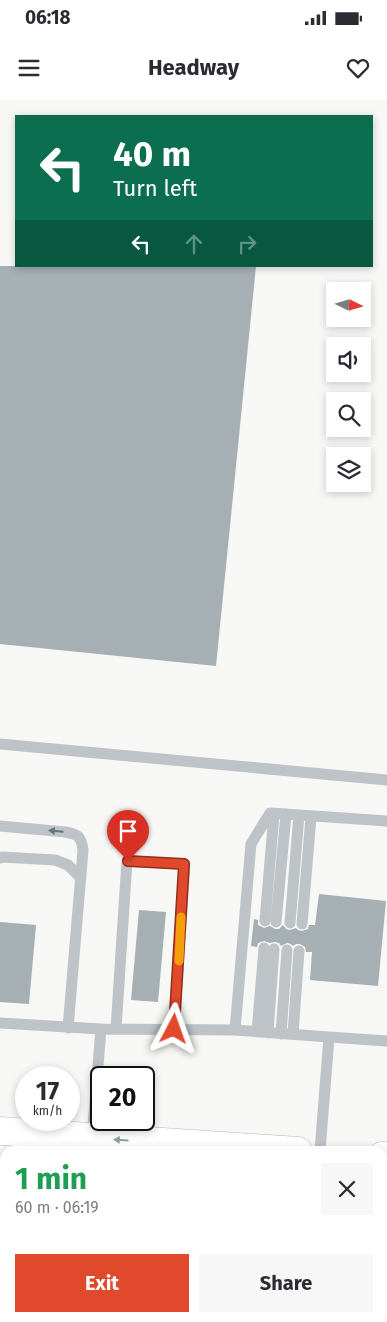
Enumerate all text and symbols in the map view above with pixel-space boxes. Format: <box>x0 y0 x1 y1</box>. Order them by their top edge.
text: 06:18 <box>25 6 71 29</box>
icon: menu <box>15 54 43 82</box>
text: Headway <box>148 54 239 81</box>
icon: heart <box>344 54 372 82</box>
text: 40 m <box>113 133 191 175</box>
icon: left <box>30 135 95 200</box>
text: Turn left <box>113 175 197 202</box>
icon: left <box>127 230 155 258</box>
icon: ahead <box>180 230 208 258</box>
icon: right <box>233 230 261 258</box>
north arrow <box>326 282 371 328</box>
map controls <box>326 282 371 492</box>
button: sound <box>326 337 371 382</box>
button: search <box>326 392 371 437</box>
button: layers <box>326 447 371 492</box>
pin <box>107 810 149 861</box>
icon: arrive <box>114 817 142 845</box>
one-way arrow <box>48 827 64 835</box>
position arrow <box>147 1002 199 1054</box>
speed limit sign: 20 <box>90 1066 155 1131</box>
text: 17 <box>36 1077 59 1107</box>
text: km/h <box>33 1104 62 1118</box>
one-way arrow <box>113 1135 129 1143</box>
text: 1 min <box>15 1161 87 1197</box>
button: close <box>321 1163 373 1215</box>
text: 60 m · 06:19 <box>15 1198 99 1217</box>
button: Exit <box>15 1254 189 1312</box>
button: Share <box>199 1254 373 1312</box>

